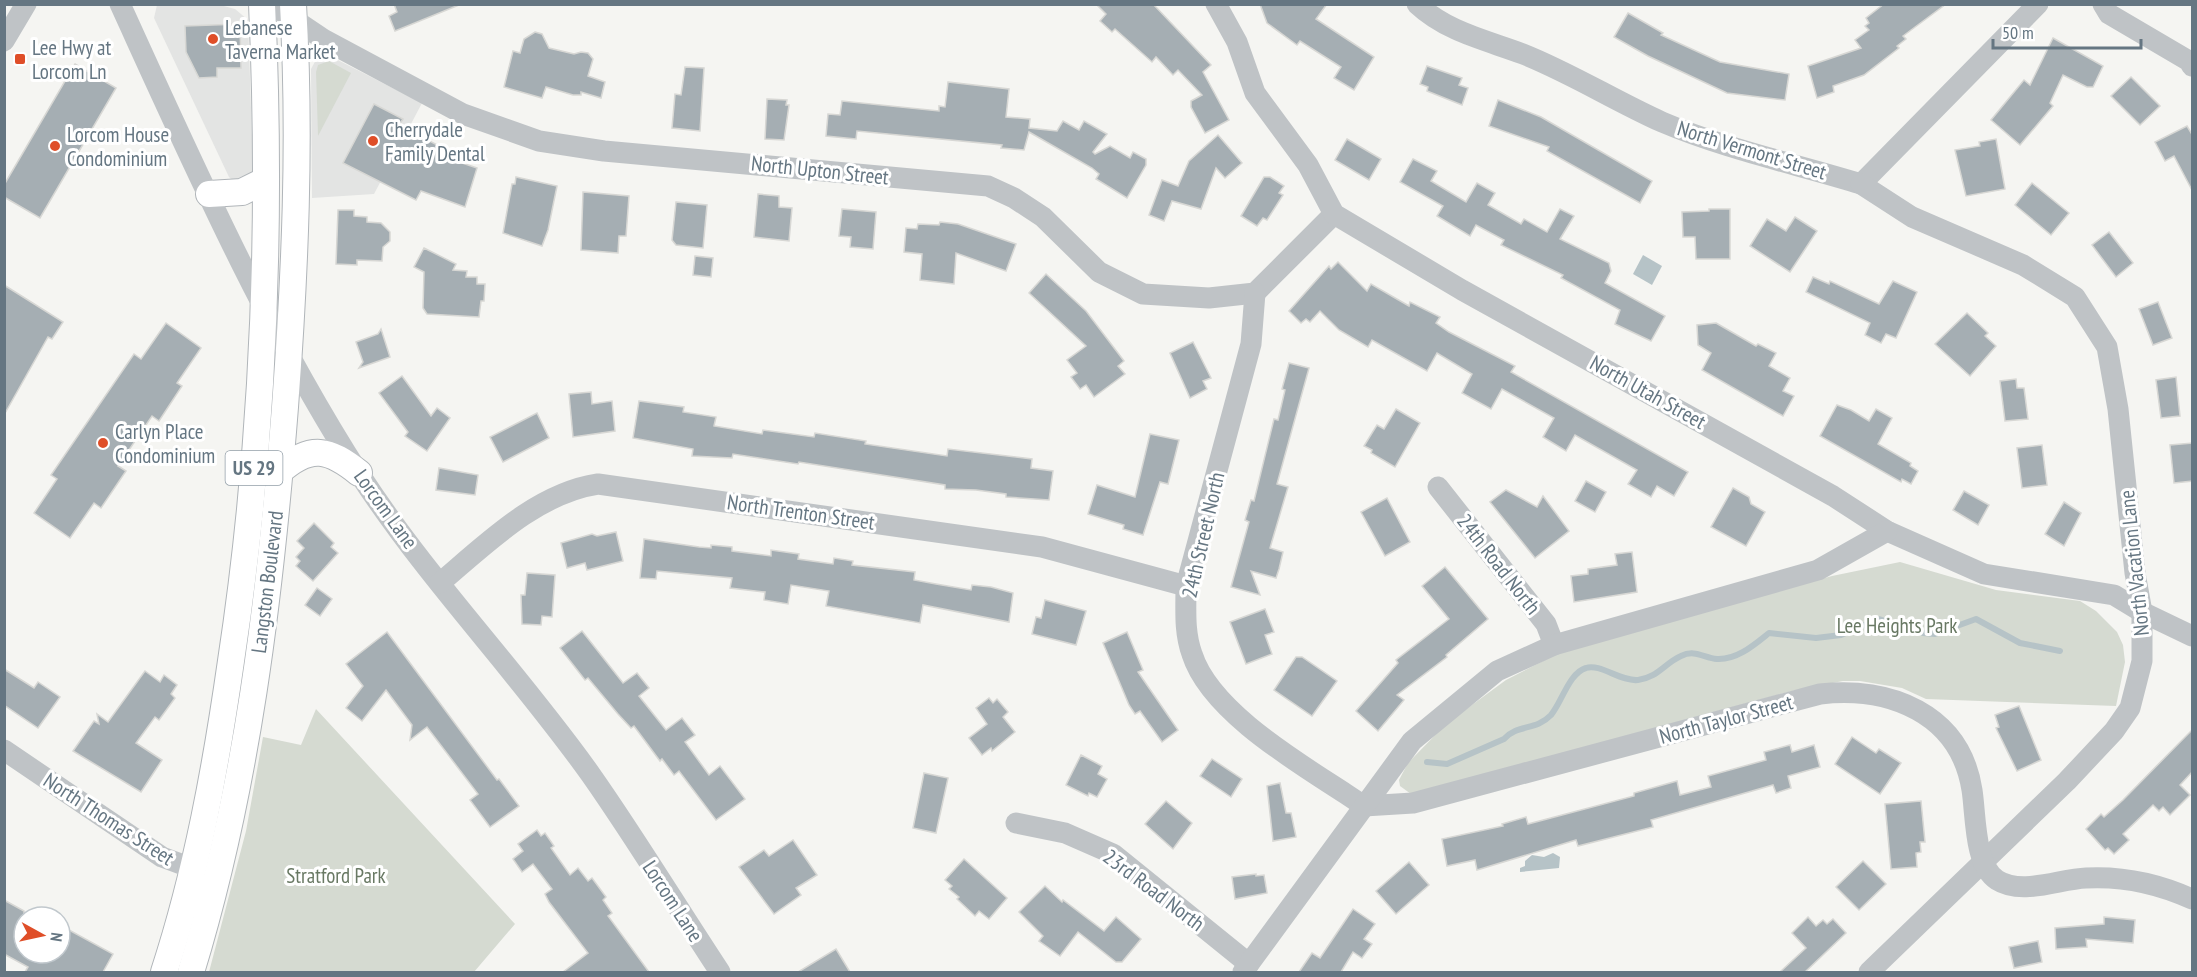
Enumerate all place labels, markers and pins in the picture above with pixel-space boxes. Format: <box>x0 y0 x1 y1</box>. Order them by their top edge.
place label: Lebanese Taverna Market <box>225 14 336 65</box>
marker: Lebanese Taverna Market <box>206 32 220 46</box>
place label: Lee Hwy at Lorcom Ln <box>32 34 111 85</box>
marker: Lee Hwy at Lorcom Ln <box>13 52 27 66</box>
place label: Cherrydale Family Dental <box>385 116 485 167</box>
place label: Lorcom House Condominium <box>67 121 169 172</box>
marker: Cherrydale Family Dental <box>366 134 380 148</box>
marker: Lorcom House Condominium <box>48 139 62 153</box>
place label: Carlyn Place Condominium <box>115 418 215 469</box>
marker: Carlyn Place Condominium <box>96 436 110 450</box>

